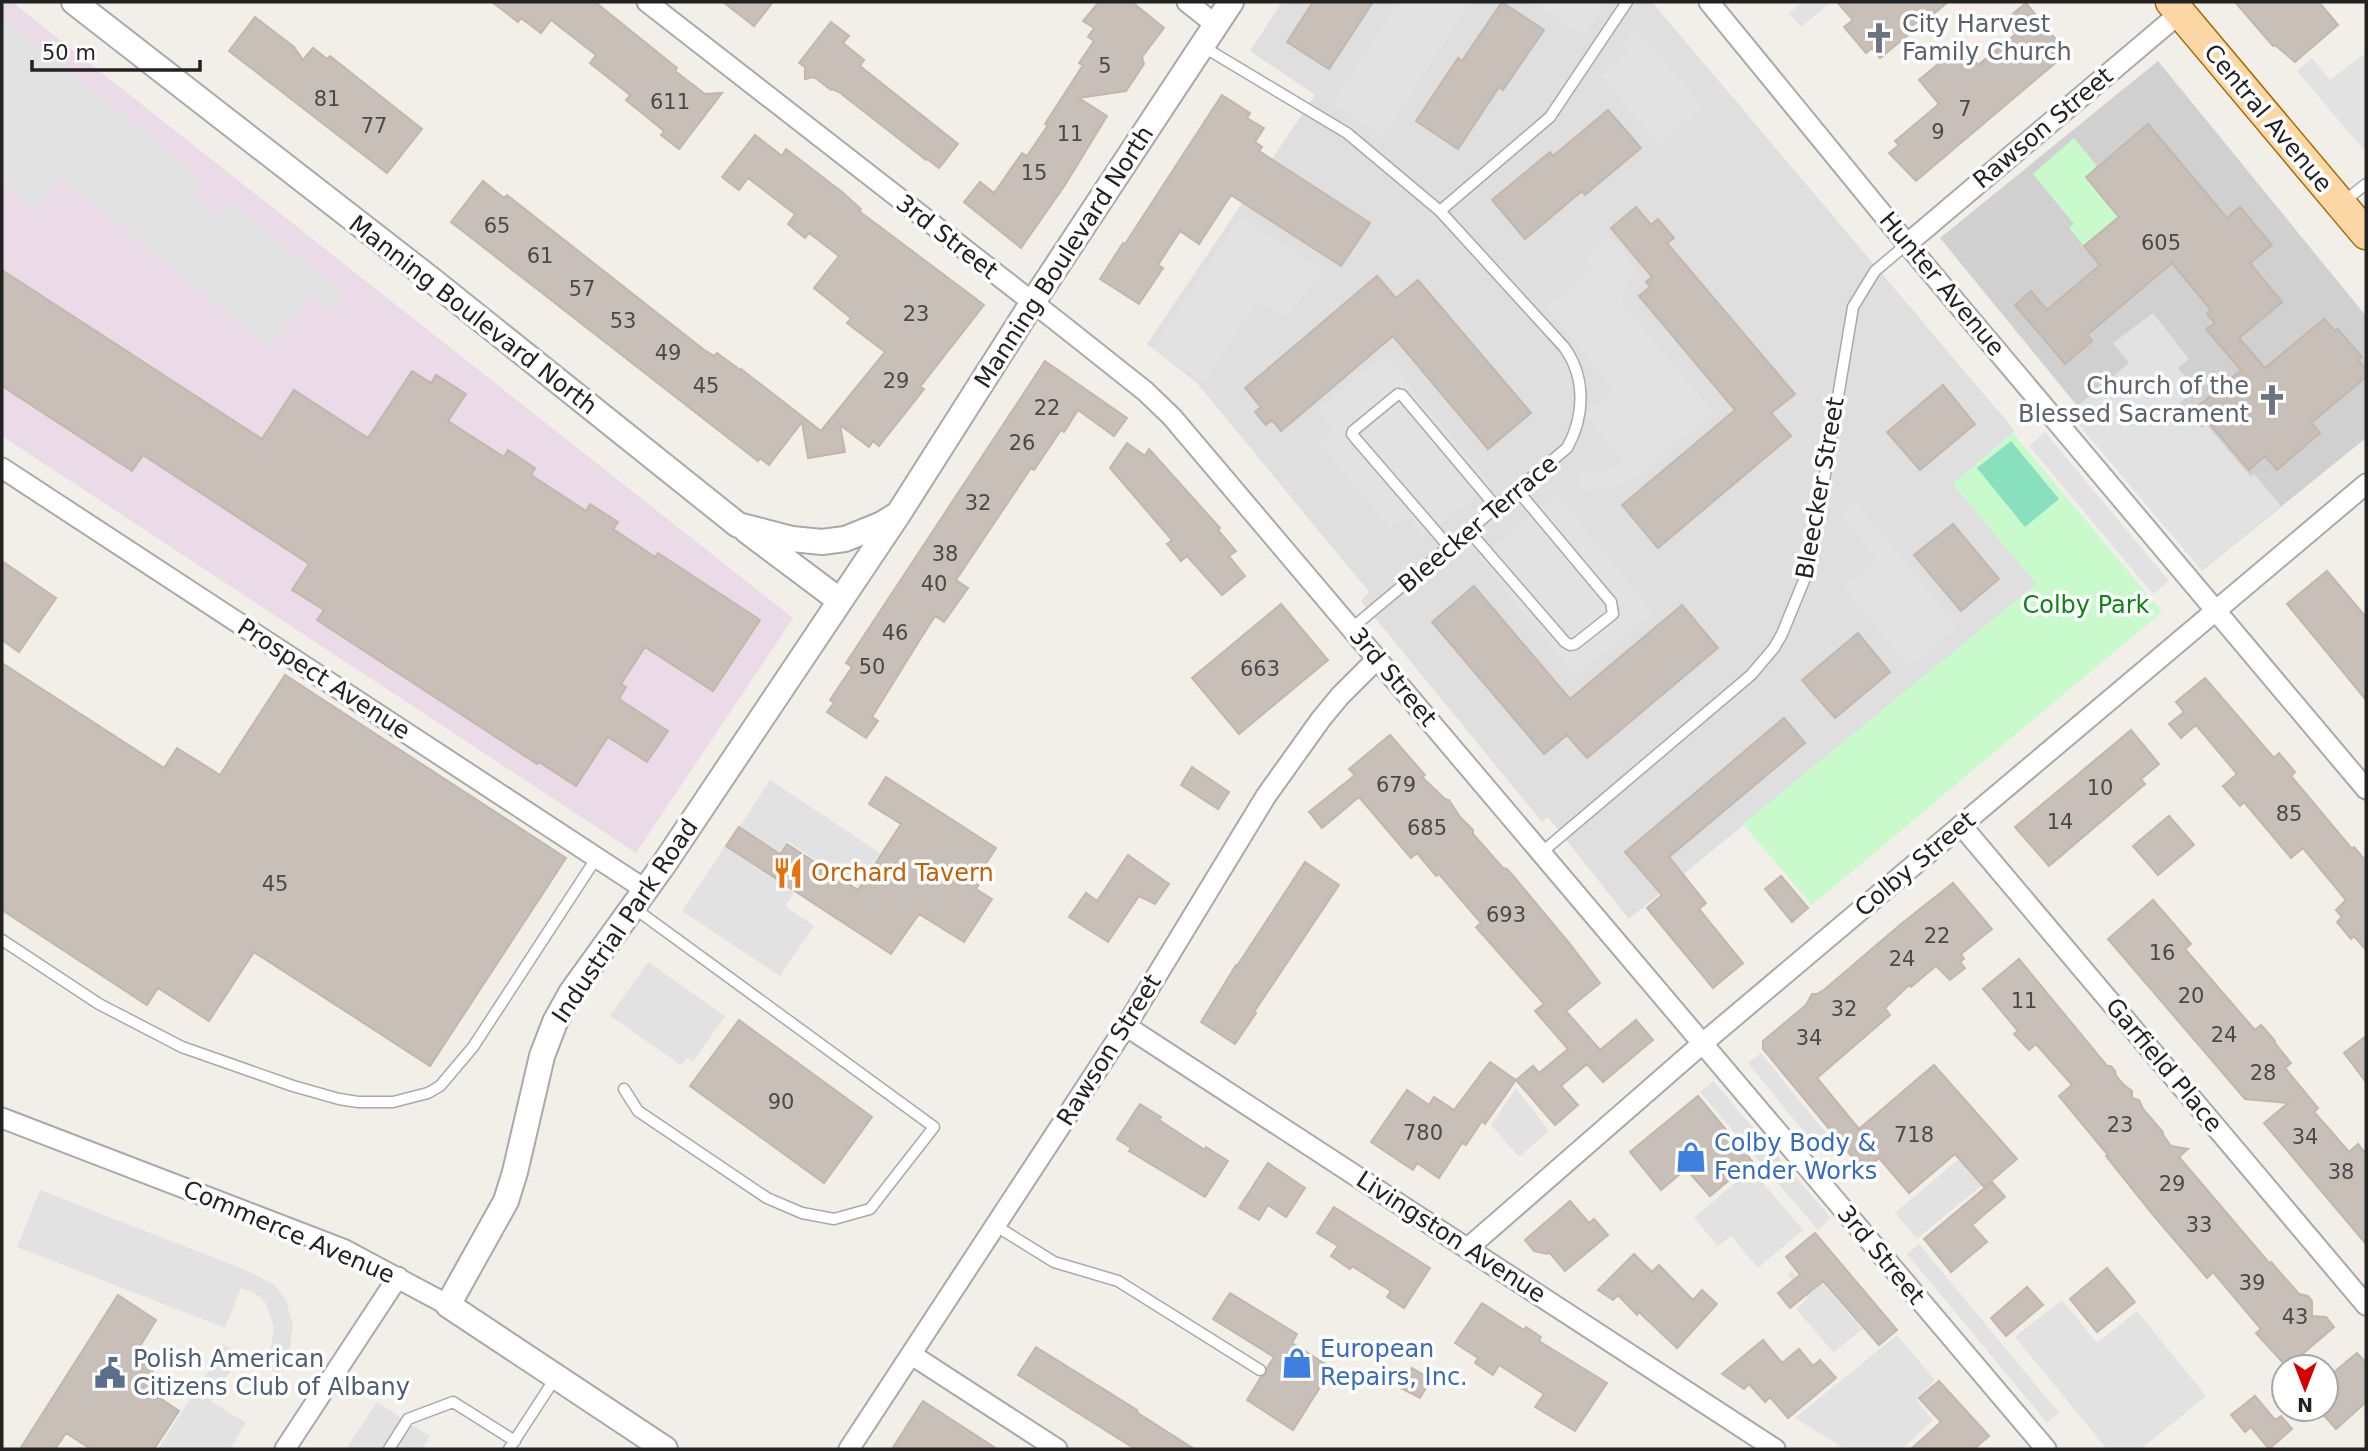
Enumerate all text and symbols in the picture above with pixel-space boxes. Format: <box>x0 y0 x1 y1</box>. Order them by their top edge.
place label: City Harvest Family Church <box>1902 10 2072 66</box>
church icon: City Harvest Family Church <box>1862 21 1896 55</box>
scale bar <box>32 28 200 72</box>
street label: Central Avenue <box>2198 38 2338 198</box>
text: 50 m <box>42 41 96 65</box>
house number: 5 <box>1098 54 1112 78</box>
street label: Rawson Street <box>1968 62 2118 194</box>
house number: 81 <box>314 87 340 111</box>
house number: 611 <box>650 90 690 114</box>
house number: 7 <box>1958 97 1972 121</box>
house number: 77 <box>361 114 387 138</box>
house number: 9 <box>1931 120 1945 144</box>
street label: Manning Boulevard North <box>969 121 1159 393</box>
house number: 11 <box>1057 122 1083 146</box>
house number: 15 <box>1021 161 1047 185</box>
street label: 3rd Street <box>891 189 1003 285</box>
street label: Hunter Avenue <box>1874 206 2010 362</box>
street label: Manning Boulevard North <box>344 210 602 420</box>
house number: 65 <box>484 214 510 238</box>
house number: 605 <box>2141 231 2181 255</box>
house number: 61 <box>527 244 553 268</box>
house number: 57 <box>569 277 595 301</box>
house number: 23 <box>903 302 929 326</box>
house number: 53 <box>610 309 636 333</box>
house number: 49 <box>655 341 681 365</box>
house number: 29 <box>883 369 909 393</box>
place label: Church of the Blessed Sacrament <box>2018 372 2249 428</box>
house number: 45 <box>693 374 719 398</box>
church icon: Church of the Blessed Sacrament <box>2255 383 2289 417</box>
street label: Bleecker Street <box>1790 395 1850 581</box>
house number: 22 <box>1034 396 1060 420</box>
house number: 26 <box>1009 431 1035 455</box>
street label: Bleecker Terrace <box>1393 449 1563 599</box>
house number: 32 <box>965 491 991 515</box>
house number: 38 <box>932 542 958 566</box>
house number: 40 <box>921 572 947 596</box>
park label: Colby Park <box>2022 591 2150 619</box>
street label: Prospect Avenue <box>233 613 415 745</box>
house number: 46 <box>882 621 908 645</box>
street label: 3rd Street <box>1344 622 1442 732</box>
house number: 50 <box>859 655 885 679</box>
house number: 663 <box>1240 657 1280 681</box>
house number: 679 <box>1376 773 1416 797</box>
house number: 10 <box>2087 776 2113 800</box>
house number: 85 <box>2276 802 2302 826</box>
street label: Colby Street <box>1849 806 1981 922</box>
house number: 14 <box>2047 810 2073 834</box>
street label: Industrial Park Road <box>546 814 704 1028</box>
house number: 685 <box>1407 816 1447 840</box>
restaurant icon: Orchard Tavern <box>771 856 805 890</box>
place label: Orchard Tavern <box>811 859 994 887</box>
house number: 45 <box>262 872 288 896</box>
house number: 693 <box>1486 903 1526 927</box>
house number: 22 <box>1924 924 1950 948</box>
house number: 16 <box>2149 941 2175 965</box>
house number: 24 <box>1889 947 1915 971</box>
street label: Rawson Street <box>1051 969 1167 1131</box>
house number: 20 <box>2178 984 2204 1008</box>
house number: 11 <box>2011 989 2037 1013</box>
street label: Garfield Place <box>2100 992 2228 1138</box>
house number: 32 <box>1831 997 1857 1021</box>
house number: 24 <box>2211 1023 2237 1047</box>
house number: 34 <box>1796 1026 1822 1050</box>
house number: 28 <box>2250 1061 2276 1085</box>
house number: 90 <box>768 1090 794 1114</box>
house number: 23 <box>2107 1113 2133 1137</box>
house number: 780 <box>1403 1121 1443 1145</box>
house number: 718 <box>1894 1123 1934 1147</box>
house number: 34 <box>2292 1125 2318 1149</box>
place label: Colby Body & Fender Works <box>1714 1129 1877 1185</box>
shop icon: Colby Body & Fender Works <box>1674 1140 1708 1174</box>
house number: 38 <box>2328 1160 2354 1184</box>
street label: Livingston Avenue <box>1351 1165 1551 1309</box>
house number: 29 <box>2159 1172 2185 1196</box>
street label: Commerce Avenue <box>179 1175 399 1289</box>
street label: 3rd Street <box>1832 1200 1930 1310</box>
house number: 33 <box>2186 1213 2212 1237</box>
house number: 39 <box>2239 1271 2265 1295</box>
house number: 43 <box>2282 1305 2308 1329</box>
place label: European Repairs, Inc. <box>1320 1335 1468 1391</box>
place label: Polish American Citizens Club of Albany <box>133 1345 410 1401</box>
shop icon: European Repairs, Inc. <box>1280 1346 1314 1380</box>
north arrow <box>2270 1353 2340 1423</box>
public building icon: Polish American Citizens Club of Albany <box>93 1356 127 1390</box>
text: N <box>2297 1394 2313 1416</box>

